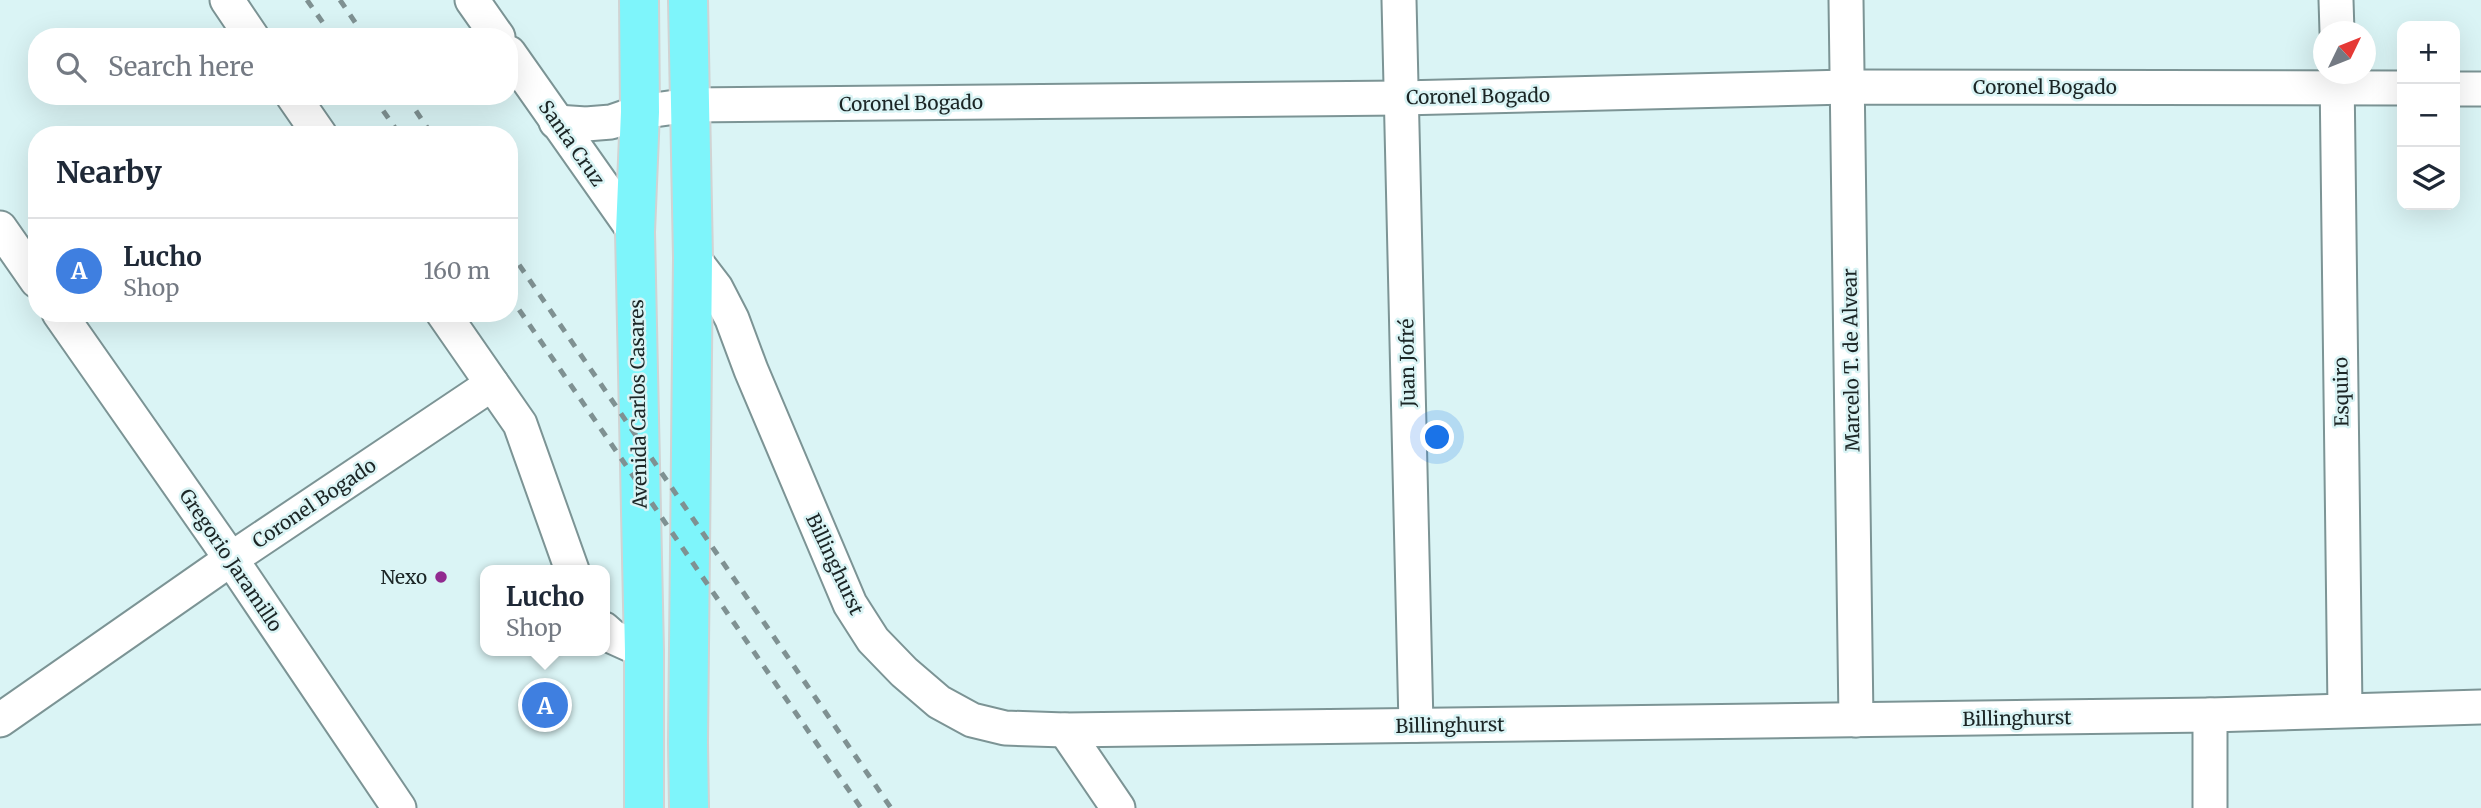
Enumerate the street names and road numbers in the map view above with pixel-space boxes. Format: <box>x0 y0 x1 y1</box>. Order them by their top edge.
street label: Coronel Bogado <box>1973 75 2117 99</box>
street label: Coronel Bogado <box>1406 83 1550 109</box>
street label: Coronel Bogado <box>839 90 983 116</box>
street label: Santa Cruz <box>534 95 610 191</box>
street label: Marcelo T. de Alvear <box>1837 268 1865 452</box>
street label: Avenida Carlos Casares <box>624 299 652 510</box>
street label: Juan Jofré <box>1394 318 1420 408</box>
street label: Esquiro <box>2328 357 2354 427</box>
street label: Coronel Bogado <box>248 453 380 553</box>
street label: Gregorio Jaramillo <box>174 484 288 636</box>
street label: Billinghurst <box>801 509 869 619</box>
street label: Billinghurst <box>1962 705 2072 731</box>
street label: Billinghurst <box>1395 712 1505 738</box>

